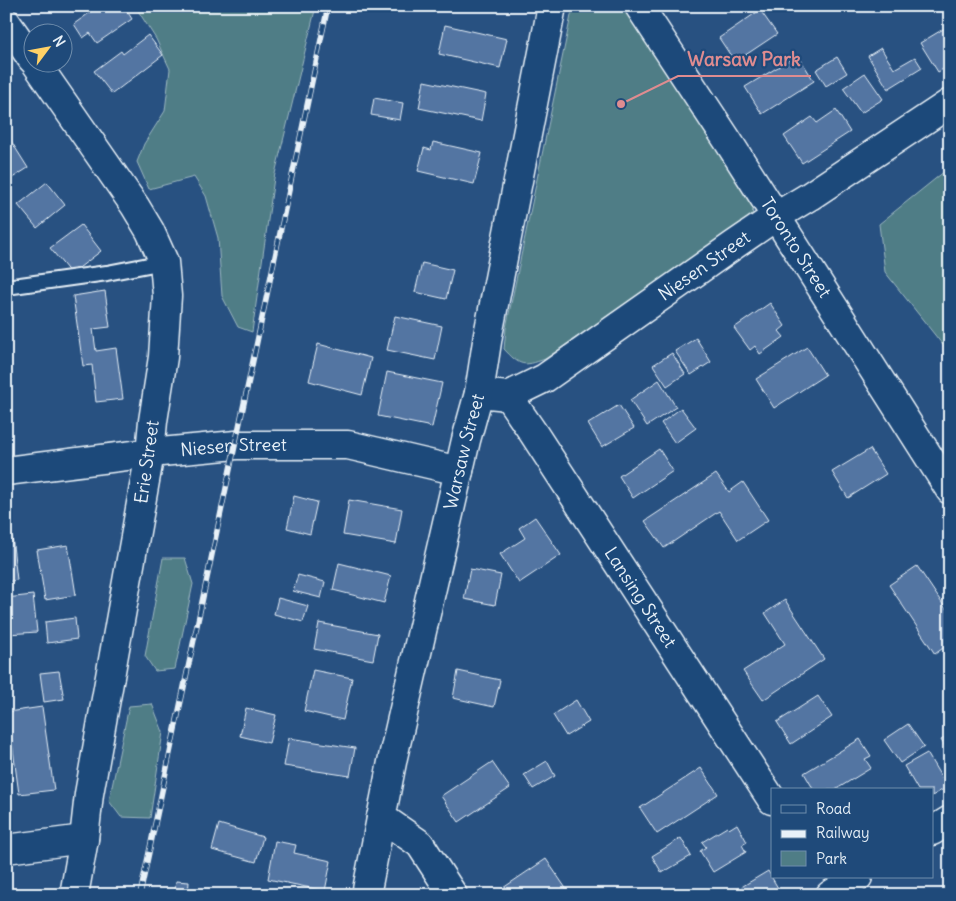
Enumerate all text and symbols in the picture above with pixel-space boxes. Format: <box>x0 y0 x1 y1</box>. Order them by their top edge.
north arrow <box>22 22 72 72</box>
text: N <box>49 32 69 50</box>
callout: Warsaw Park <box>678 42 811 76</box>
text: Warsaw Park <box>687 47 801 71</box>
street label: Toronto Street <box>756 193 837 302</box>
street label: Niesen Street <box>654 225 754 306</box>
street label: Warsaw Street <box>438 391 489 512</box>
street label: Erie Street <box>129 419 164 505</box>
street label: Niesen Street <box>179 433 287 461</box>
street label: Lansing Street <box>600 542 682 652</box>
legend <box>771 788 934 878</box>
text: Road <box>816 799 851 818</box>
text: Railway <box>816 823 870 842</box>
text: Park <box>816 849 847 868</box>

